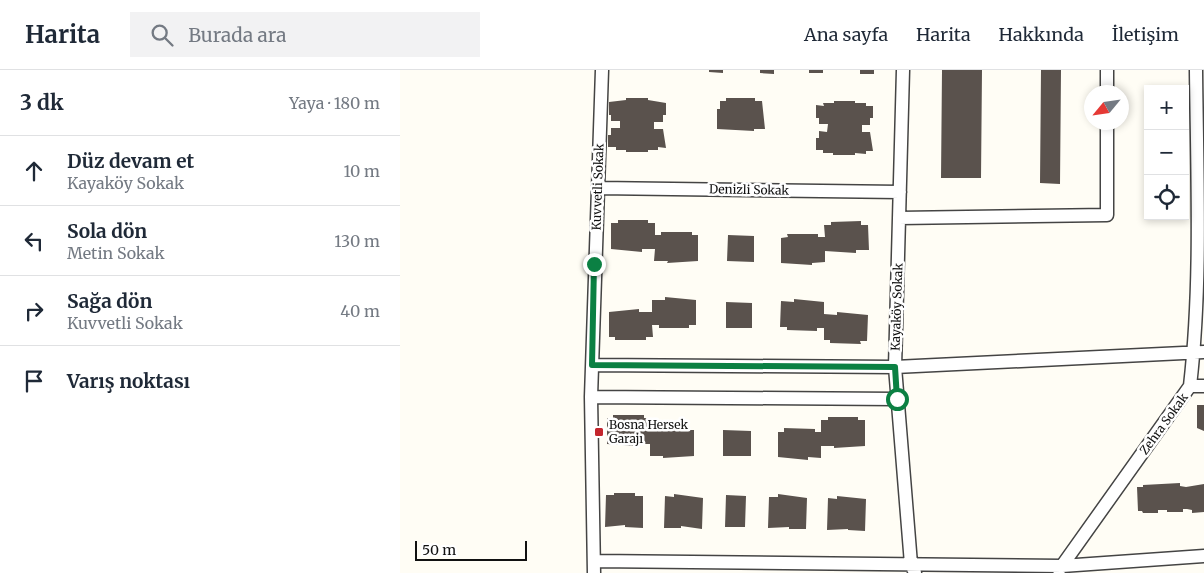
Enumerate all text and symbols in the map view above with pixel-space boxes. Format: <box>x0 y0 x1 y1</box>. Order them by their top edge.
search box <box>130 12 480 57</box>
text: Harita <box>25 19 100 50</box>
icon: search <box>148 21 176 49</box>
text: Burada ara <box>188 23 286 47</box>
text: Ana sayfa <box>804 23 888 46</box>
text: Harita <box>916 23 971 46</box>
text: Hakkında <box>999 23 1084 46</box>
text: İletişim <box>1112 23 1179 46</box>
north arrow <box>1084 85 1129 130</box>
map controls <box>1144 85 1189 220</box>
button: + <box>1144 85 1189 130</box>
text: 3 dk <box>20 89 64 116</box>
text: Yaya · 180 m <box>289 93 380 113</box>
button: − <box>1144 130 1189 175</box>
street label: Kuvvetli Sokak <box>588 143 607 231</box>
text: Düz devam et <box>67 149 194 173</box>
icon: ahead <box>20 157 48 185</box>
text: 10 m <box>343 161 380 181</box>
text: Kayaköy Sokak <box>67 173 184 193</box>
button: locate <box>1144 175 1189 220</box>
street label: Denizli Sokak <box>709 181 790 198</box>
text: Sola dön <box>67 219 147 243</box>
icon: left <box>20 227 48 255</box>
text: 130 m <box>334 231 380 251</box>
text: Metin Sokak <box>67 243 165 263</box>
route end <box>583 253 606 276</box>
street label: Kayaköy Sokak <box>887 262 906 351</box>
text: Sağa dön <box>67 289 152 313</box>
icon: right <box>20 297 48 325</box>
text: 40 m <box>340 301 380 321</box>
text: Kuvvetli Sokak <box>67 313 183 333</box>
icon: arrive <box>20 367 48 395</box>
text: Varış noktası <box>67 369 190 393</box>
route start <box>886 388 909 411</box>
street label: Zehra Sokak <box>1136 390 1191 457</box>
place label: Bosna Hersek Garajı <box>609 417 688 446</box>
marker: Bosna Hersek Garajı <box>593 426 605 438</box>
scale bar <box>415 538 528 561</box>
text: 50 m <box>422 541 456 559</box>

